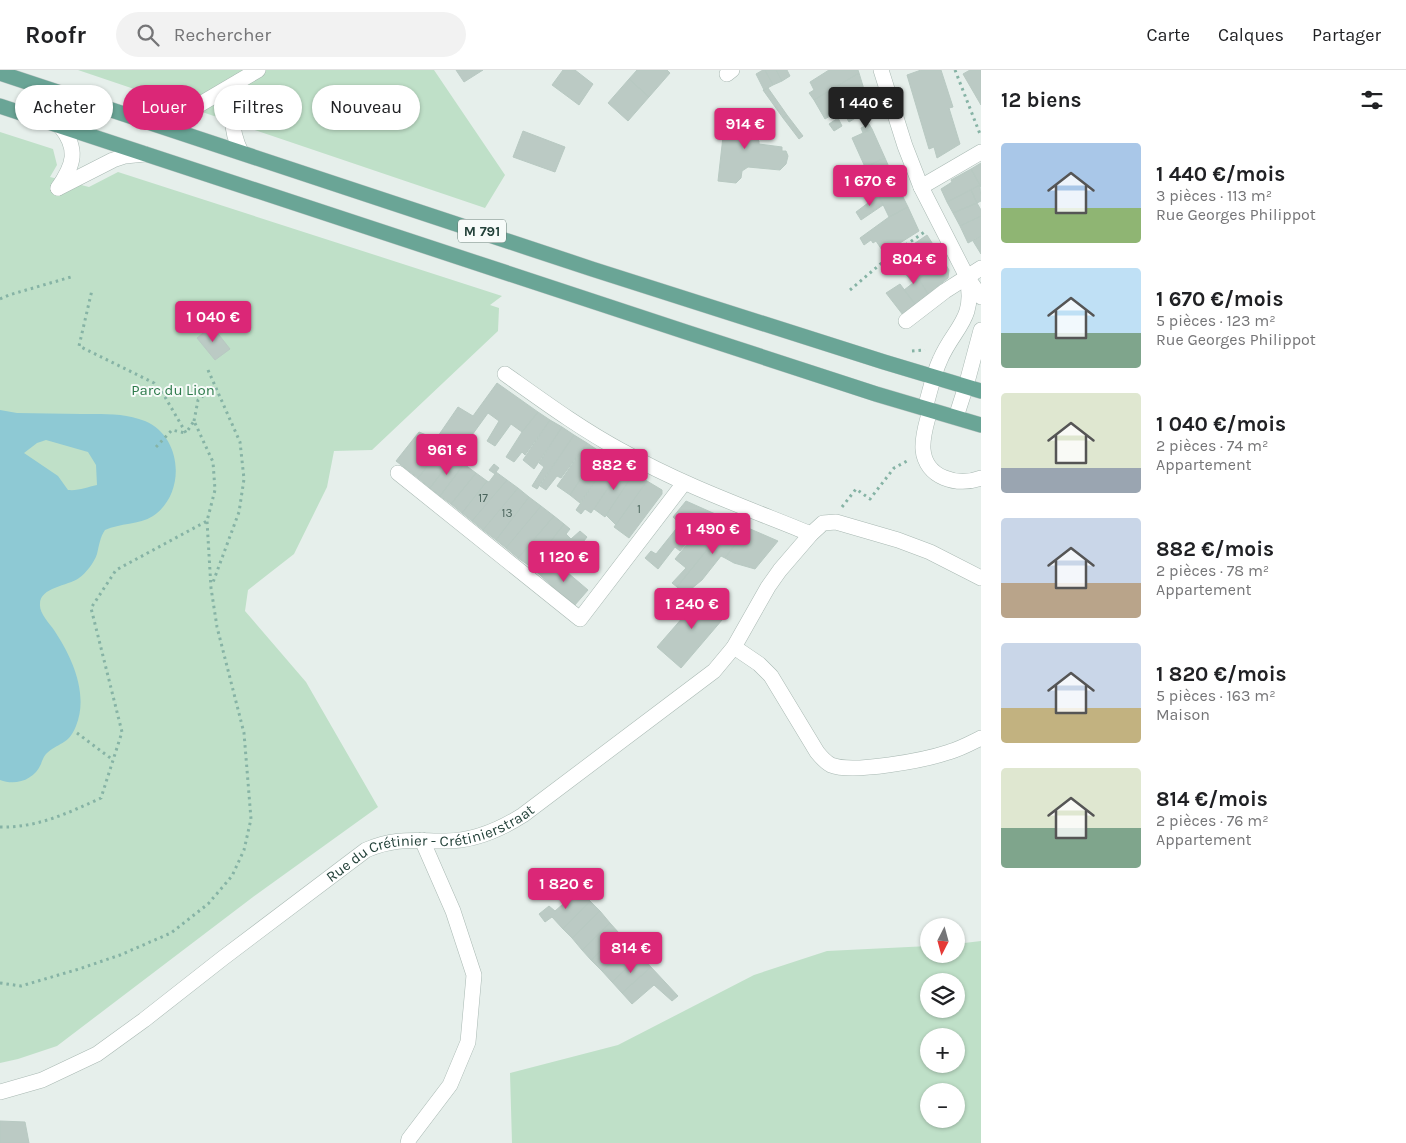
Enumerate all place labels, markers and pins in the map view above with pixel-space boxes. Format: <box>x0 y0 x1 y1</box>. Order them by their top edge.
pin: 1 440 € <box>820 87 912 129</box>
pin: 914 € <box>710 108 780 150</box>
pin: 1 670 € <box>824 164 916 207</box>
pin: 804 € <box>879 242 949 285</box>
pin: 1 040 € <box>167 300 259 343</box>
pin: 961 € <box>412 434 482 476</box>
pin: 882 € <box>579 448 649 491</box>
pin: 1 490 € <box>667 512 759 555</box>
pin: 1 120 € <box>518 540 610 583</box>
pin: 1 240 € <box>646 588 738 630</box>
pin: 1 820 € <box>520 868 612 910</box>
pin: 814 € <box>596 932 666 974</box>

